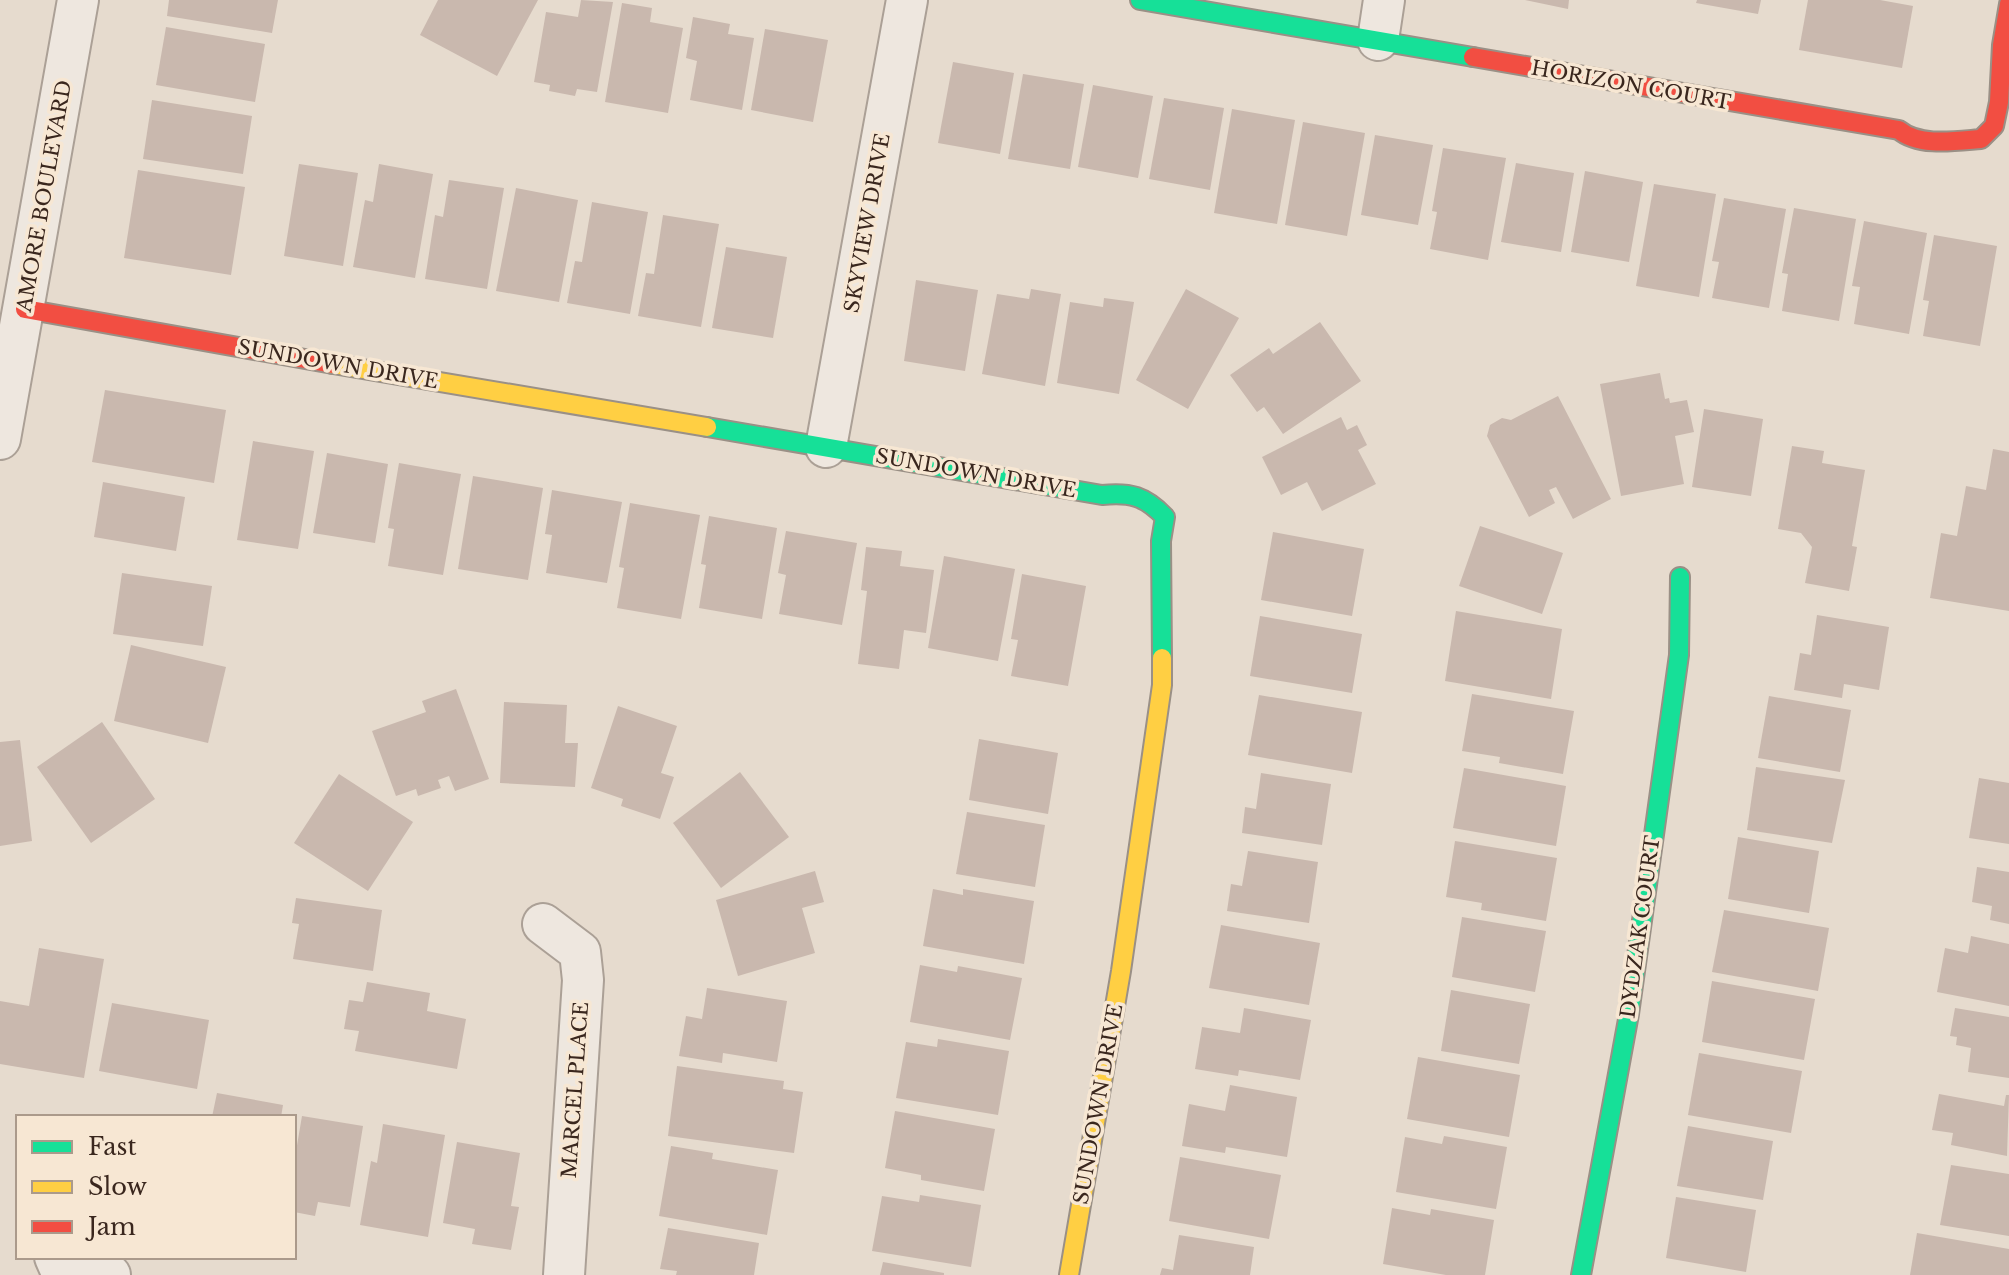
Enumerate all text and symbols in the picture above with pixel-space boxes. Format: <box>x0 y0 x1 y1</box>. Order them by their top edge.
street label: HORIZON COURT <box>1529 56 1733 114</box>
street label: AMORE BOULEVARD <box>12 78 76 315</box>
street label: SKYVIEW DRIVE <box>839 131 895 315</box>
street label: SUNDOWN DRIVE <box>236 335 440 393</box>
street label: SUNDOWN DRIVE <box>874 444 1078 502</box>
street label: DYDZAK COURT <box>1615 834 1665 1020</box>
street label: MARCEL PLACE <box>557 1001 593 1179</box>
street label: SUNDOWN DRIVE <box>1069 1002 1127 1206</box>
legend <box>16 1115 296 1259</box>
text: Fast <box>88 1132 136 1161</box>
text: Slow <box>88 1172 147 1201</box>
text: Jam <box>85 1212 136 1241</box>

